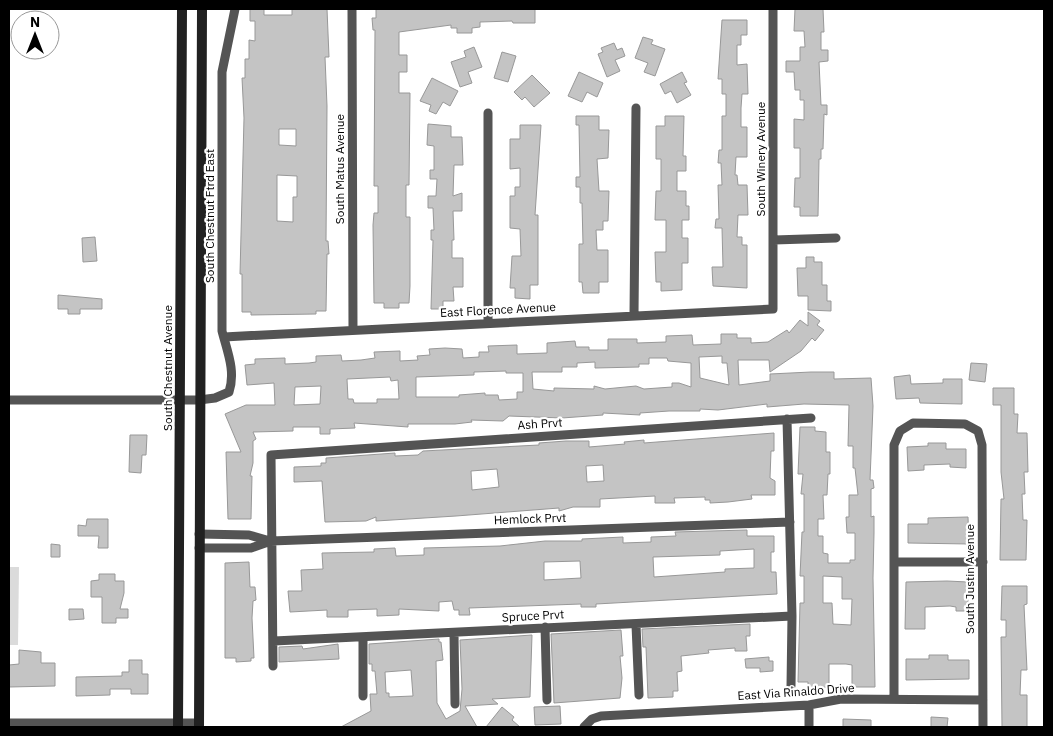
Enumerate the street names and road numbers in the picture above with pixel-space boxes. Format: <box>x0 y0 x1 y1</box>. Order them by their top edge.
street label: South Winery Avenue <box>753 101 768 216</box>
street label: South Matus Avenue <box>332 113 347 224</box>
street label: South Chestnut Ftrd East <box>202 149 217 283</box>
street label: East Florence Avenue <box>440 299 557 320</box>
street label: South Chestnut Avenue <box>160 305 175 431</box>
street label: Ash Prvt <box>517 414 563 433</box>
street label: Hemlock Prvt <box>493 510 567 527</box>
street label: South Justin Avenue <box>962 524 977 634</box>
street label: Spruce Prvt <box>501 606 565 625</box>
street label: East Via Rinaldo Drive <box>737 680 855 703</box>

